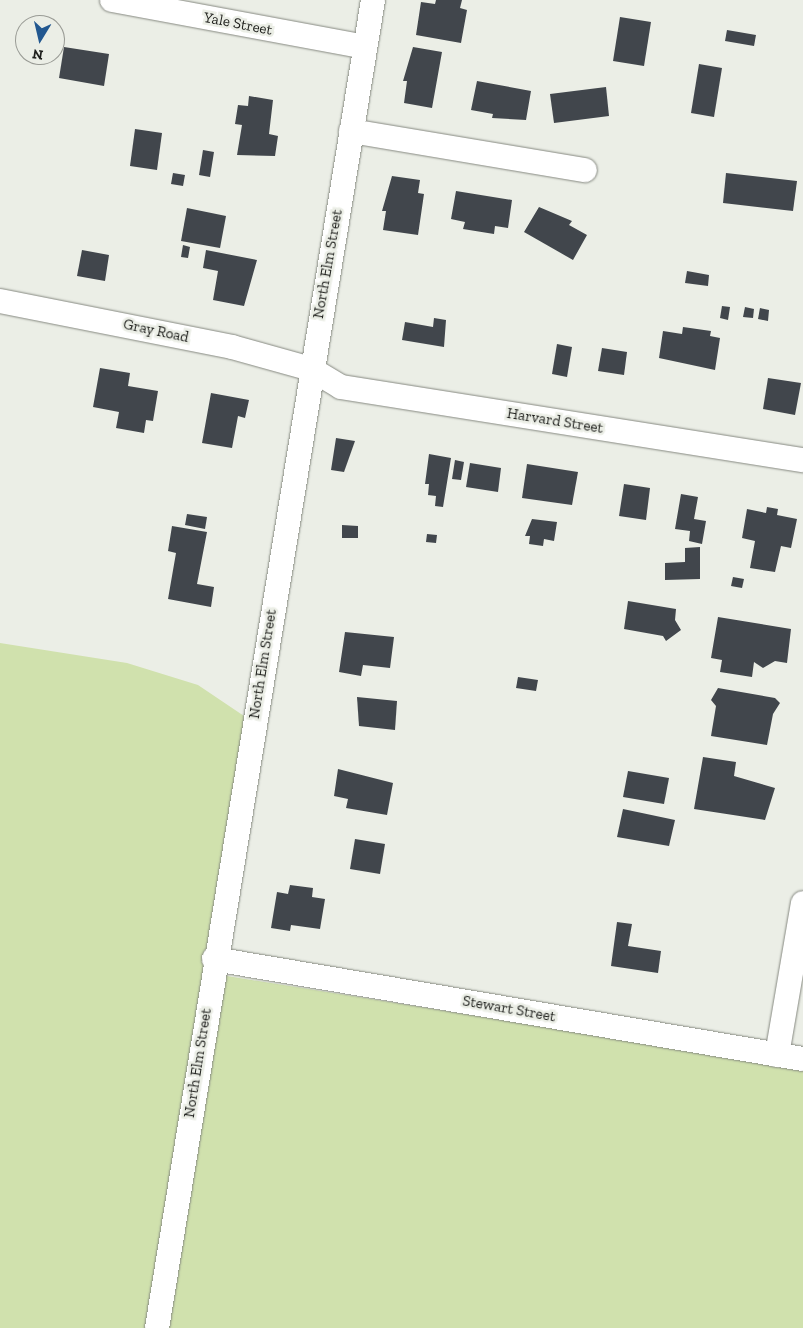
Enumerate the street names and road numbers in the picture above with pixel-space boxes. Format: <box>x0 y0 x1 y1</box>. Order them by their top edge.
street label: Yale Street <box>202 9 274 39</box>
street label: North Elm Street <box>310 208 346 320</box>
street label: Gray Road <box>121 315 191 347</box>
street label: Harvard Street <box>506 405 604 437</box>
street label: North Elm Street <box>245 608 281 720</box>
street label: Stewart Street <box>461 992 557 1026</box>
street label: North Elm Street <box>180 1007 216 1119</box>

